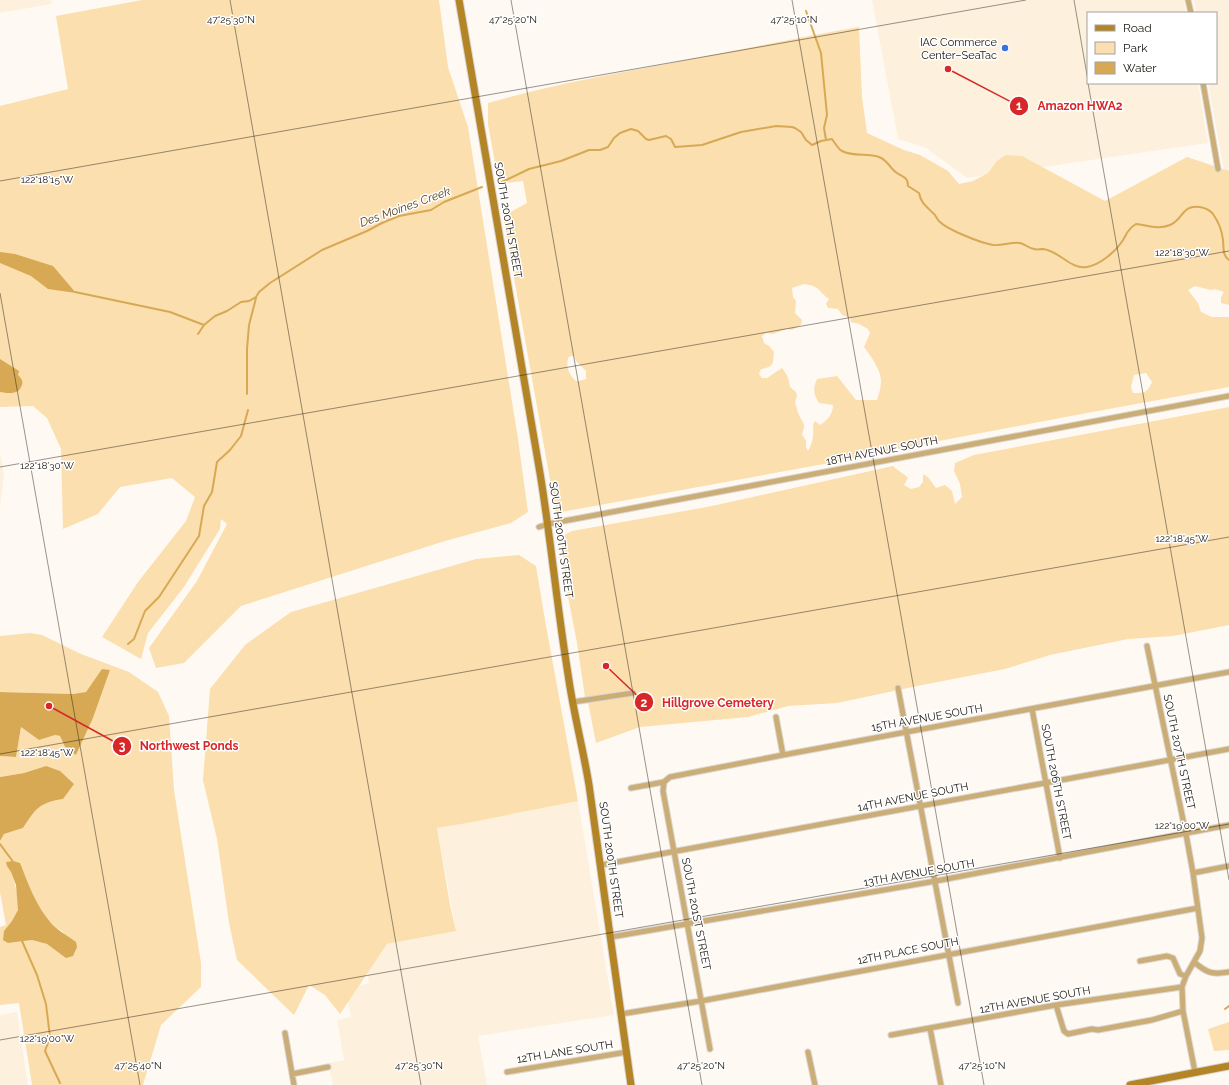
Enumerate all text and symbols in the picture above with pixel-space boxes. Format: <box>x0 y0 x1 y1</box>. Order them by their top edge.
legend <box>1087 12 1217 84</box>
text: 47°25'30"N <box>207 14 255 25</box>
text: 47°25'20"N <box>489 14 537 25</box>
text: 47°25'10"N <box>770 14 818 25</box>
text: Road <box>1123 21 1152 35</box>
place label: IAC Commerce Center–SeaTac <box>920 36 998 62</box>
text: Park <box>1123 41 1148 55</box>
marker: IAC Commerce Center–SeaTac <box>1000 43 1010 53</box>
text: Water <box>1123 61 1157 75</box>
callout: Amazon HWA2 <box>1009 94 1130 118</box>
text: 1 <box>1016 99 1022 113</box>
text: Amazon HWA2 <box>1037 99 1123 113</box>
street label: SOUTH 200TH STREET <box>491 161 525 279</box>
text: 122°18'15"W <box>21 174 74 185</box>
water label: Des Moines Creek <box>358 184 453 230</box>
text: 122°18'30"W <box>1155 247 1210 258</box>
street label: 18TH AVENUE SOUTH <box>825 434 939 468</box>
text: 122°18'30"W <box>20 460 75 471</box>
street label: SOUTH 200TH STREET <box>546 481 576 599</box>
text: 122°18'45"W <box>1156 533 1209 544</box>
callout: Hillgrove Cemetery <box>634 690 782 714</box>
street label: SOUTH 207TH STREET <box>1160 693 1198 811</box>
text: 2 <box>641 696 648 710</box>
text: Hillgrove Cemetery <box>662 696 774 710</box>
street label: 15TH AVENUE SOUTH <box>870 702 984 734</box>
street label: SOUTH 206TH STREET <box>1038 723 1074 842</box>
callout: Northwest Ponds <box>112 734 247 758</box>
text: 3 <box>119 739 126 753</box>
text: Northwest Ponds <box>140 739 238 753</box>
text: 122°18'45"W <box>21 747 74 758</box>
street label: 14TH AVENUE SOUTH <box>856 780 970 814</box>
street label: SOUTH 200TH STREET <box>596 801 626 919</box>
text: 122°19'00"W <box>1155 820 1210 831</box>
street label: SOUTH 201ST STREET <box>679 857 713 972</box>
street label: 13TH AVENUE SOUTH <box>862 857 976 889</box>
street label: 12TH PLACE SOUTH <box>856 935 960 967</box>
street label: 12TH AVENUE SOUTH <box>979 984 1091 1016</box>
text: 122°19'00"W <box>20 1033 75 1044</box>
street label: 12TH LANE SOUTH <box>516 1038 614 1066</box>
text: 47°25'40"N <box>114 1060 162 1071</box>
text: 47°25'30"N <box>395 1060 443 1071</box>
text: 47°25'20"N <box>677 1060 725 1071</box>
text: 47°25'10"N <box>958 1060 1006 1071</box>

